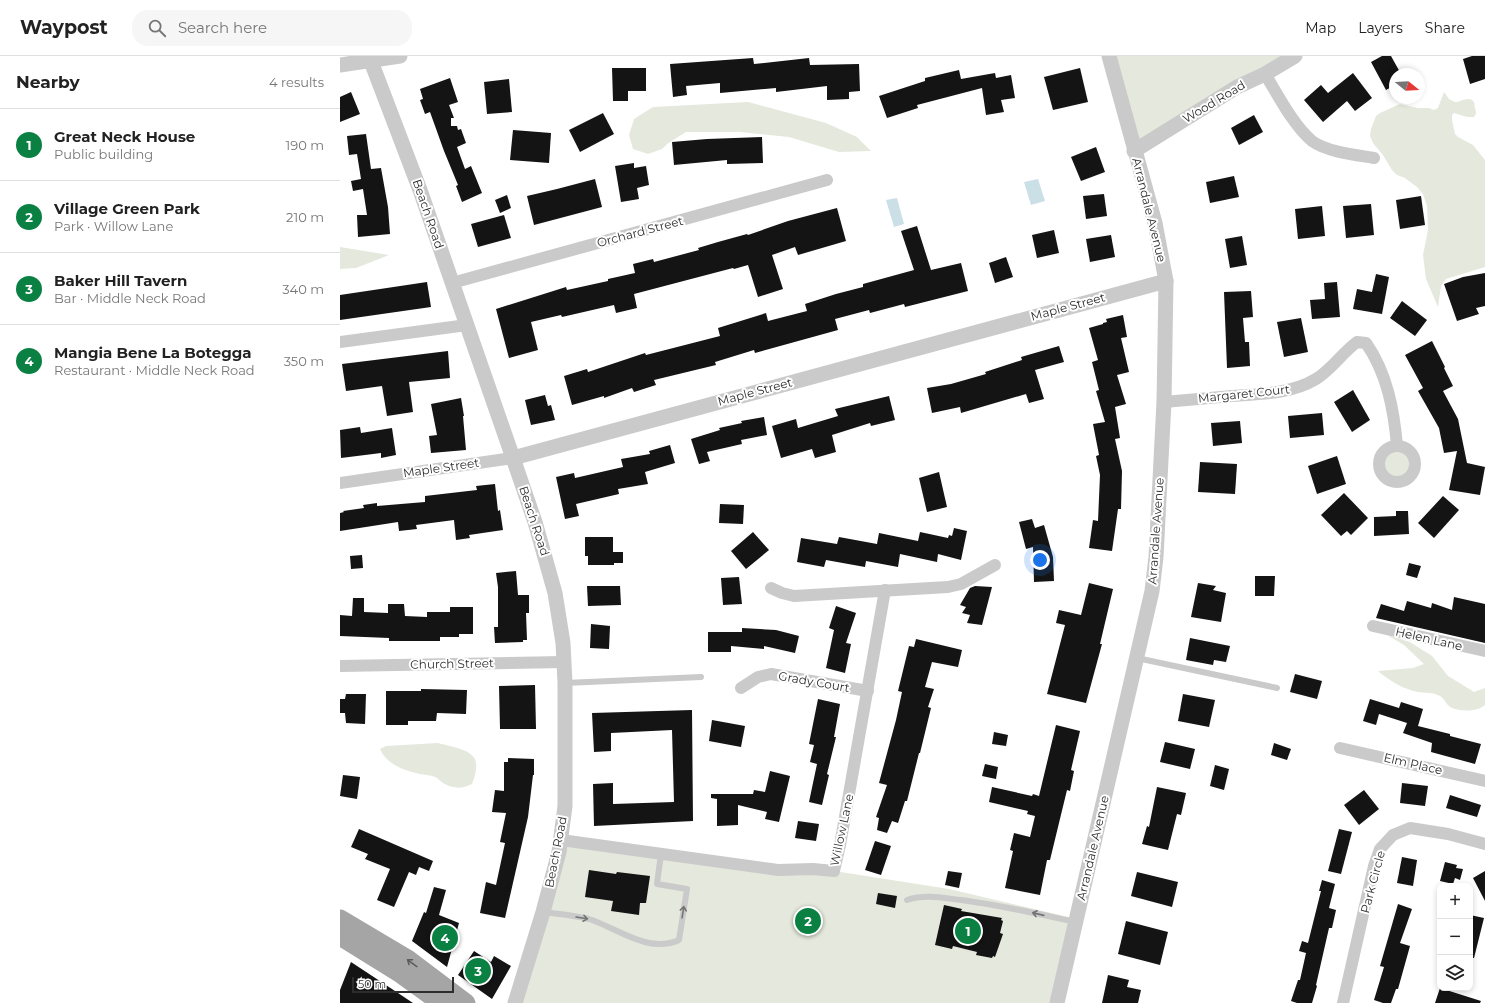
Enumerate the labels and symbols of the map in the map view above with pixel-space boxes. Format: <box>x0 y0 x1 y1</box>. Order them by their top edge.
north arrow <box>1389 68 1425 104</box>
street label: Wood Road <box>1180 77 1248 126</box>
street label: Arrandale Avenue <box>1129 156 1170 264</box>
street label: Beach Road <box>410 177 447 251</box>
street label: Orchard Street <box>595 213 685 250</box>
street label: Maple Street <box>1029 289 1107 324</box>
street label: Maple Street <box>716 374 794 409</box>
street label: Margaret Court <box>1197 381 1291 406</box>
street label: Maple Street <box>402 455 480 480</box>
street label: Arrandale Avenue <box>1144 477 1167 585</box>
street label: Beach Road <box>516 484 553 558</box>
your location <box>1030 550 1050 570</box>
street label: Helen Lane <box>1394 624 1464 653</box>
street label: Church Street <box>410 655 494 672</box>
street label: Grady Court <box>777 668 851 695</box>
street label: Elm Place <box>1382 749 1444 778</box>
street label: Willow Lane <box>827 792 856 867</box>
street label: Arrandale Avenue <box>1073 794 1112 902</box>
street label: Beach Road <box>541 815 570 889</box>
street label: Park Circle <box>1357 849 1388 915</box>
one-way arrow <box>679 906 687 919</box>
pin: 2 <box>795 906 821 936</box>
one-way arrow <box>1032 909 1045 917</box>
one-way arrow <box>575 914 588 922</box>
pin: 1 <box>955 916 981 946</box>
pin: 4 <box>432 923 458 953</box>
pin: 3 <box>465 956 491 986</box>
one-way arrow <box>407 959 418 967</box>
scale bar <box>352 975 454 994</box>

